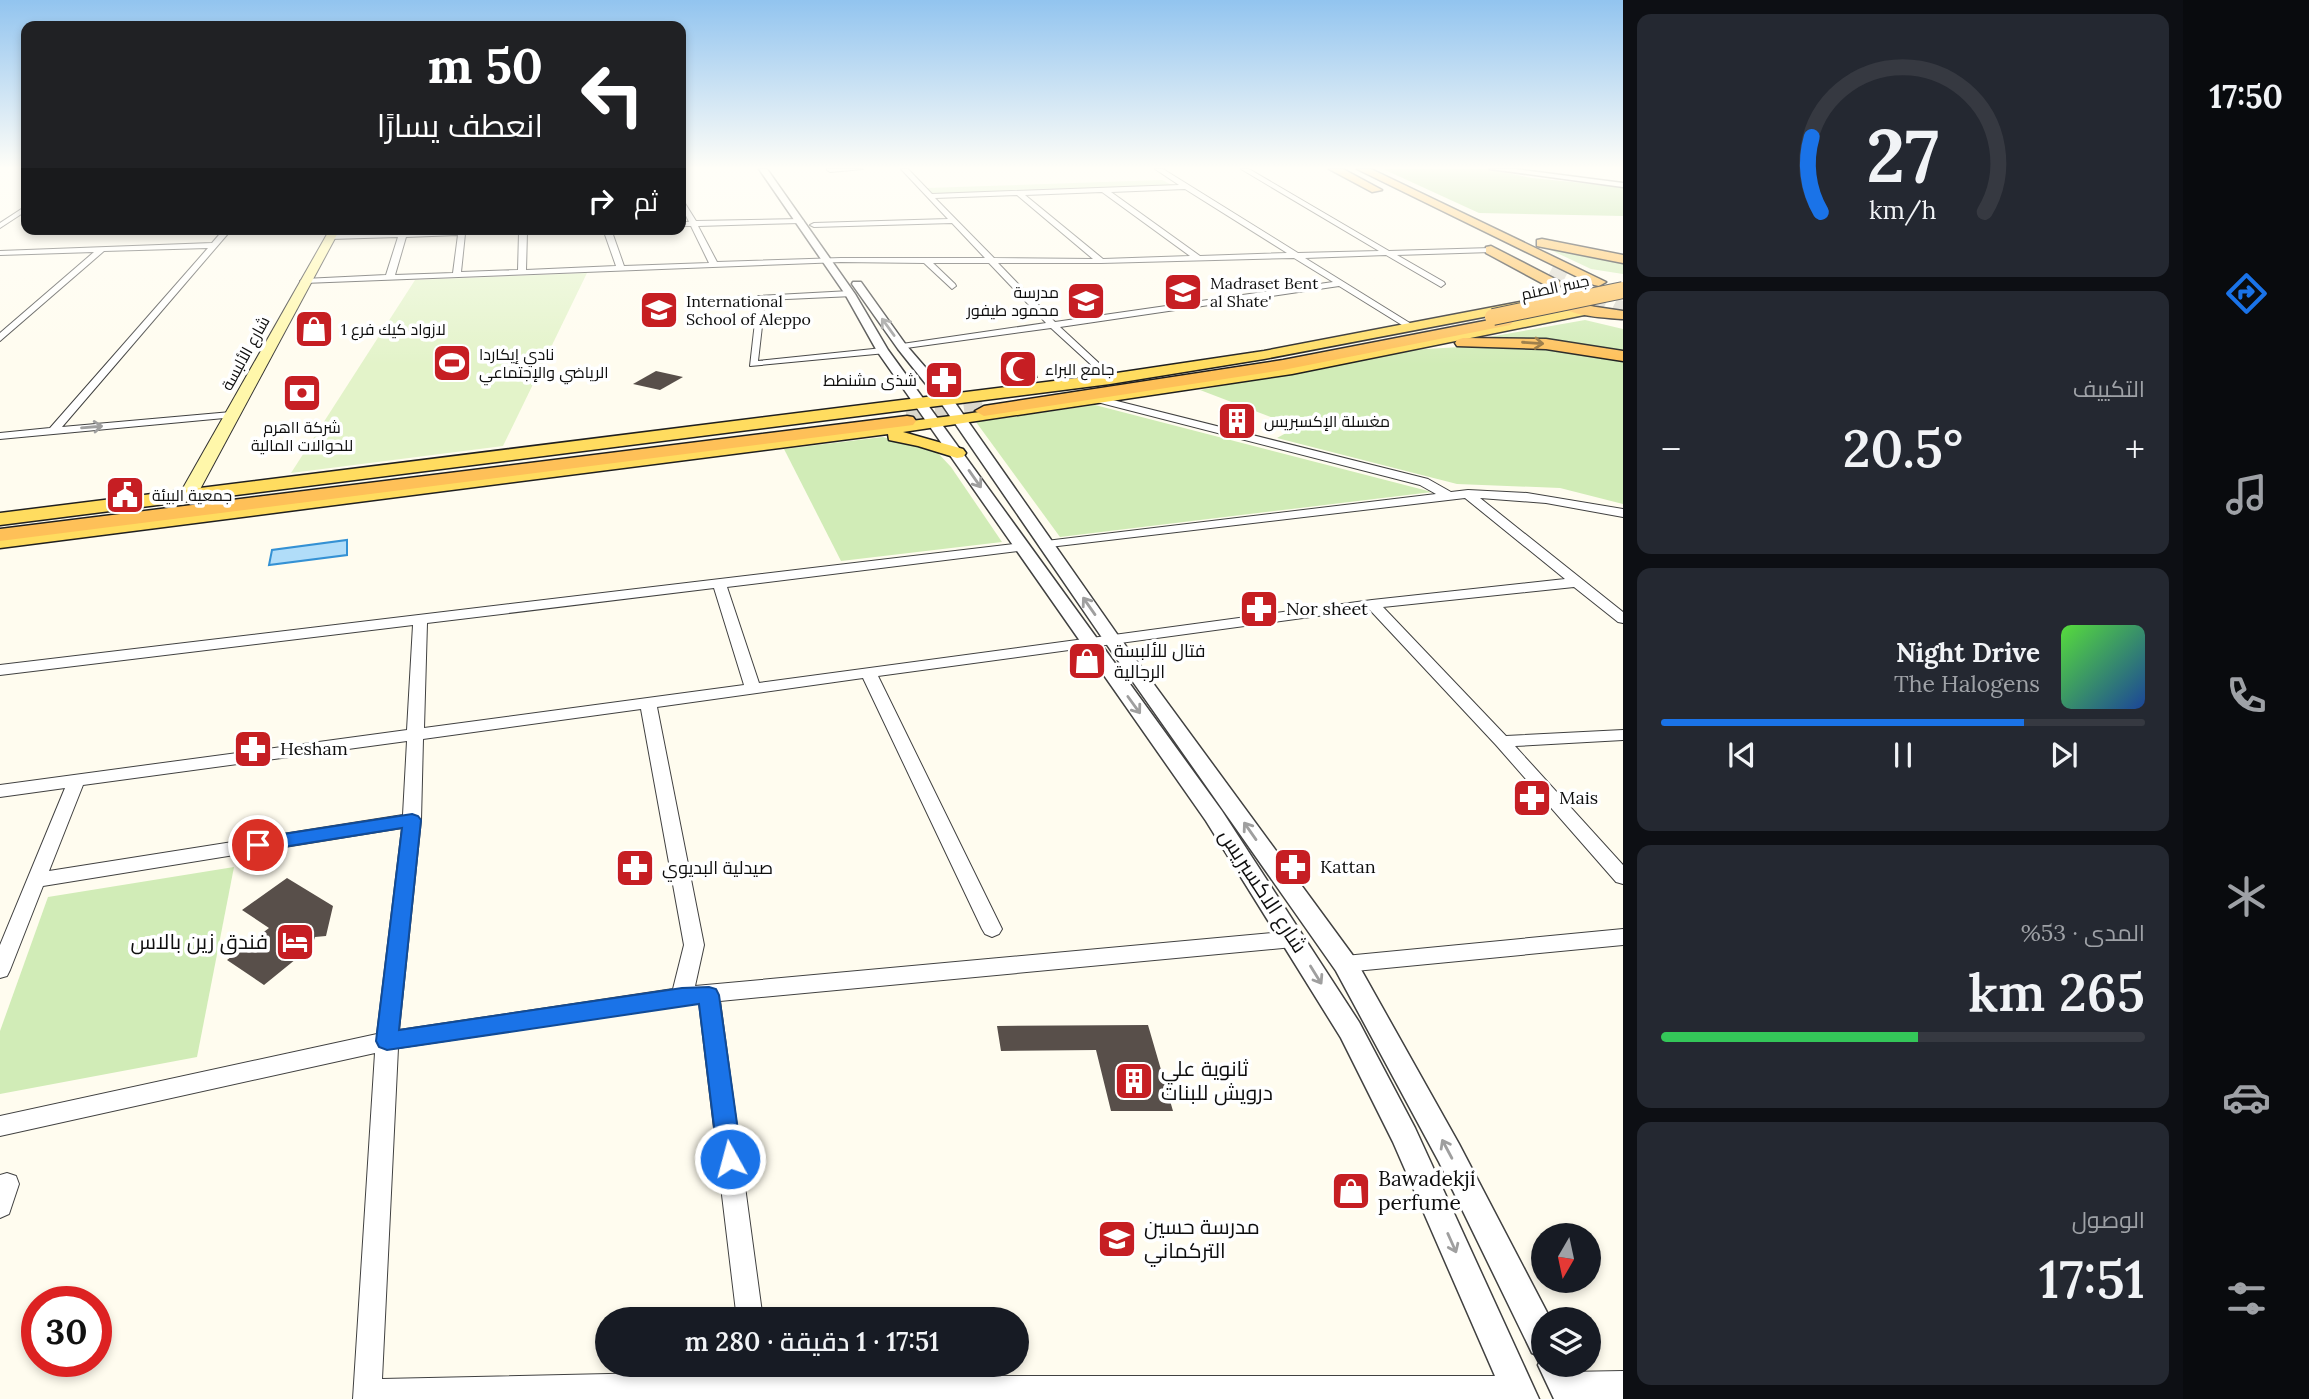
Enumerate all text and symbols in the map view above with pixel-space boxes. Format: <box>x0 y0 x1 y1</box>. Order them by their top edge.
text: 50 m <box>427 34 543 96</box>
icon: left <box>567 49 658 140</box>
text: 17:50 <box>2209 76 2283 117</box>
text: انعطف يسارًا <box>377 105 543 146</box>
text: 27 <box>1867 109 1939 202</box>
icon: right <box>582 182 620 220</box>
text: ثم <box>634 185 658 218</box>
text: km/h <box>1869 193 1937 225</box>
icon: directions <box>2222 269 2271 318</box>
street label: جسر الصنم <box>1519 270 1591 306</box>
school or university icon: Madraset Bent al Shate' <box>1162 271 1204 313</box>
place label: Madraset Bent al Shate' <box>1210 273 1319 311</box>
school or university icon: مدرسة محمود طيفور <box>1065 280 1107 322</box>
place label: مدرسة محمود طيفور <box>966 282 1059 320</box>
school or university icon: International School of Aleppo <box>638 289 680 331</box>
place label: International School of Aleppo <box>686 291 811 329</box>
shop icon: لازواد كيك فرع 1 <box>293 308 335 350</box>
street label: شارع الألبسة <box>216 312 275 395</box>
one-way arrow <box>881 318 895 337</box>
place label: لازواد كيك فرع 1 <box>341 319 446 341</box>
one-way arrow <box>1522 337 1544 350</box>
sports icon: نادي إيكاردا الرياضي والإجتماعي <box>431 342 473 384</box>
place label: نادي إيكاردا الرياضي والإجتماعي <box>479 344 608 386</box>
mosque icon: جامع البراء <box>997 348 1039 390</box>
pharmacy icon: شذى مشنطط <box>923 359 965 401</box>
place label: جامع البراء <box>1045 359 1114 381</box>
place label: شذى مشنطط <box>823 370 917 391</box>
bank icon: شركة ااهرم للحوالات المالية <box>281 372 323 414</box>
text: التكييف <box>2073 374 2145 403</box>
building icon: مغسلة الإكسبريس <box>1216 400 1258 442</box>
place label: مغسلة الإكسبريس <box>1264 411 1390 432</box>
text: 20.5° <box>1843 415 1963 481</box>
place label: شركة ااهرم للحوالات المالية <box>251 417 353 455</box>
one-way arrow <box>81 420 103 433</box>
text: − <box>1661 425 1681 473</box>
text: + <box>2125 425 2145 473</box>
one-way arrow <box>968 469 982 488</box>
icon: music <box>2222 470 2271 519</box>
public building icon: جمعية البيئة <box>104 474 146 516</box>
place label: جمعية البيئة <box>152 485 232 505</box>
pharmacy icon: Nor sheet <box>1238 588 1280 630</box>
one-way arrow <box>1082 597 1096 616</box>
place label: Nor sheet <box>1286 597 1368 620</box>
text: Night Drive <box>1896 636 2040 669</box>
place label: فتال للألبسة الرجالية <box>1114 639 1205 683</box>
shop icon: فتال للألبسة الرجالية <box>1066 640 1108 682</box>
text: The Halogens <box>1894 669 2040 698</box>
icon: phone <box>2222 671 2271 720</box>
one-way arrow <box>1127 695 1141 714</box>
pharmacy icon: Hesham <box>232 728 274 770</box>
icon: previous <box>1723 736 1761 774</box>
icon: pause <box>1884 736 1922 774</box>
icon: next <box>2045 736 2083 774</box>
place label: Hesham <box>280 737 348 760</box>
pharmacy icon: Mais <box>1511 777 1553 819</box>
place label: Mais <box>1559 786 1598 809</box>
pin <box>228 815 288 875</box>
one-way arrow <box>1243 822 1257 841</box>
street label: شارع الاكسبريس <box>1212 824 1314 958</box>
icon: arrive <box>239 826 277 864</box>
pharmacy icon: Kattan <box>1272 846 1314 888</box>
pharmacy icon: صيدلية البديوي <box>614 847 656 889</box>
place label: Kattan <box>1320 855 1376 878</box>
place label: صيدلية البديوي <box>662 856 773 882</box>
icon: climate <box>2222 872 2271 921</box>
text: المدى · 53% <box>2021 918 2145 947</box>
hotel icon: فندق زين بالاس <box>274 921 316 963</box>
place label: فندق زين بالاس <box>130 928 268 955</box>
text: 265 km <box>1968 959 2145 1025</box>
one-way arrow <box>1310 965 1324 985</box>
place label: ثانوية علي درويش للبنات <box>1161 1055 1273 1106</box>
building icon: ثانوية علي درويش للبنات <box>1113 1060 1155 1102</box>
icon: car <box>2222 1073 2271 1122</box>
position arrow <box>693 1122 767 1196</box>
one-way arrow <box>1439 1139 1453 1160</box>
place label: Bawadekji perfume <box>1378 1165 1476 1216</box>
shop icon: Bawadekji perfume <box>1330 1170 1372 1212</box>
text: الوصول <box>2072 1205 2145 1234</box>
place label: مدرسة حسين التركماني <box>1144 1213 1260 1267</box>
school or university icon: مدرسة حسين التركماني <box>1096 1218 1138 1260</box>
north arrow <box>1531 1223 1601 1293</box>
map controls <box>1531 1223 1601 1377</box>
one-way arrow <box>1446 1232 1459 1253</box>
text: 17:51 <box>2039 1246 2145 1312</box>
icon: filters <box>2222 1274 2271 1323</box>
speed limit sign: 30 <box>21 1286 112 1377</box>
button: layers <box>1531 1307 1601 1377</box>
text: 17:51 · 1 دقيقة · 280 m <box>685 1325 939 1358</box>

